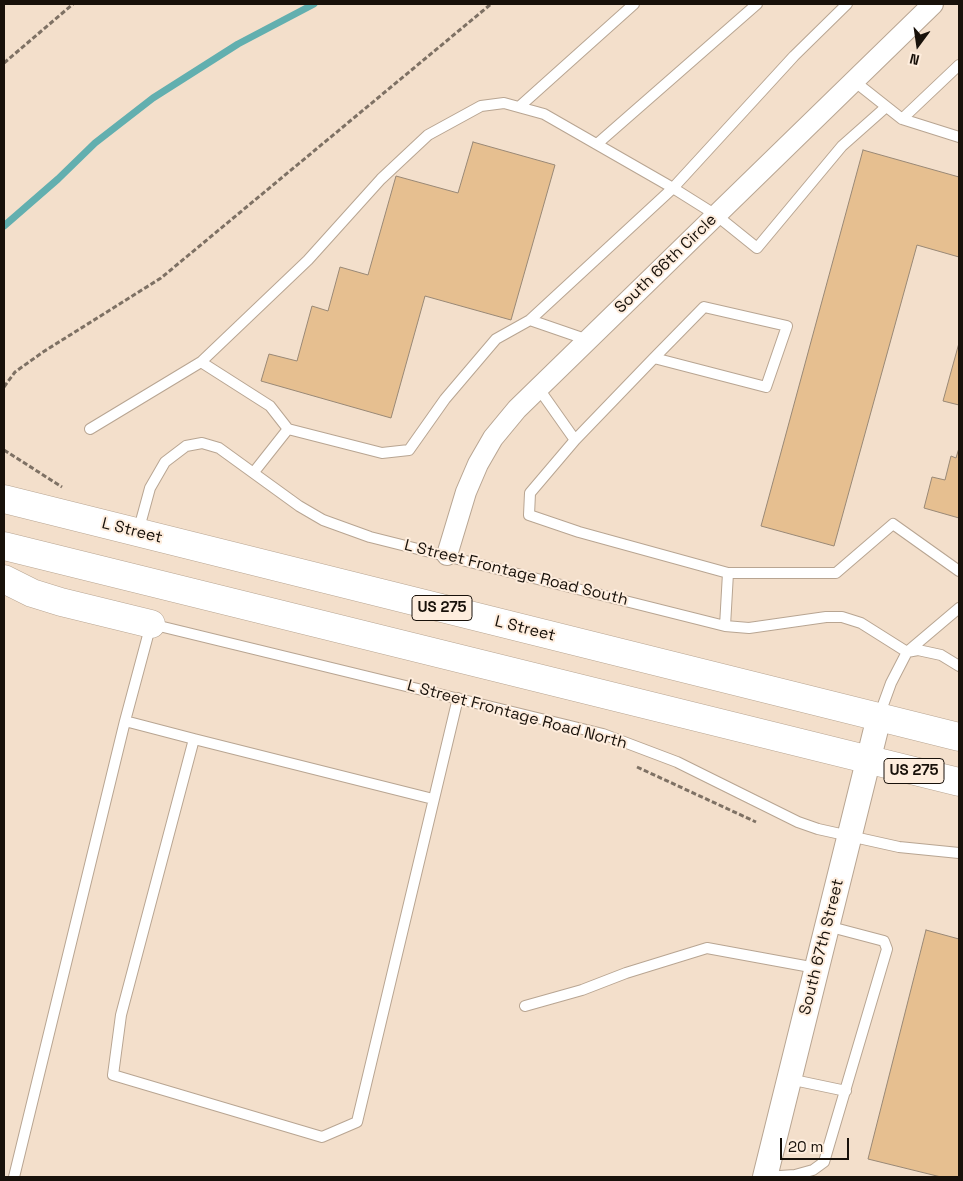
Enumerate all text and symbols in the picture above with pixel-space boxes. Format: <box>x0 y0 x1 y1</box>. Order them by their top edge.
north arrow <box>893 20 943 70</box>
text: N <box>908 50 921 69</box>
street label: South 66th Circle <box>611 210 721 318</box>
street label: L Street <box>100 514 164 548</box>
street label: L Street Frontage Road South <box>402 536 630 610</box>
road number: US 275 <box>412 596 472 620</box>
street label: L Street <box>493 612 557 646</box>
street label: L Street Frontage Road North <box>405 676 629 754</box>
road number: US 275 <box>884 758 944 784</box>
street label: South 67th Street <box>796 877 848 1017</box>
scale bar <box>783 1128 852 1160</box>
text: 20 m <box>788 1137 823 1156</box>

